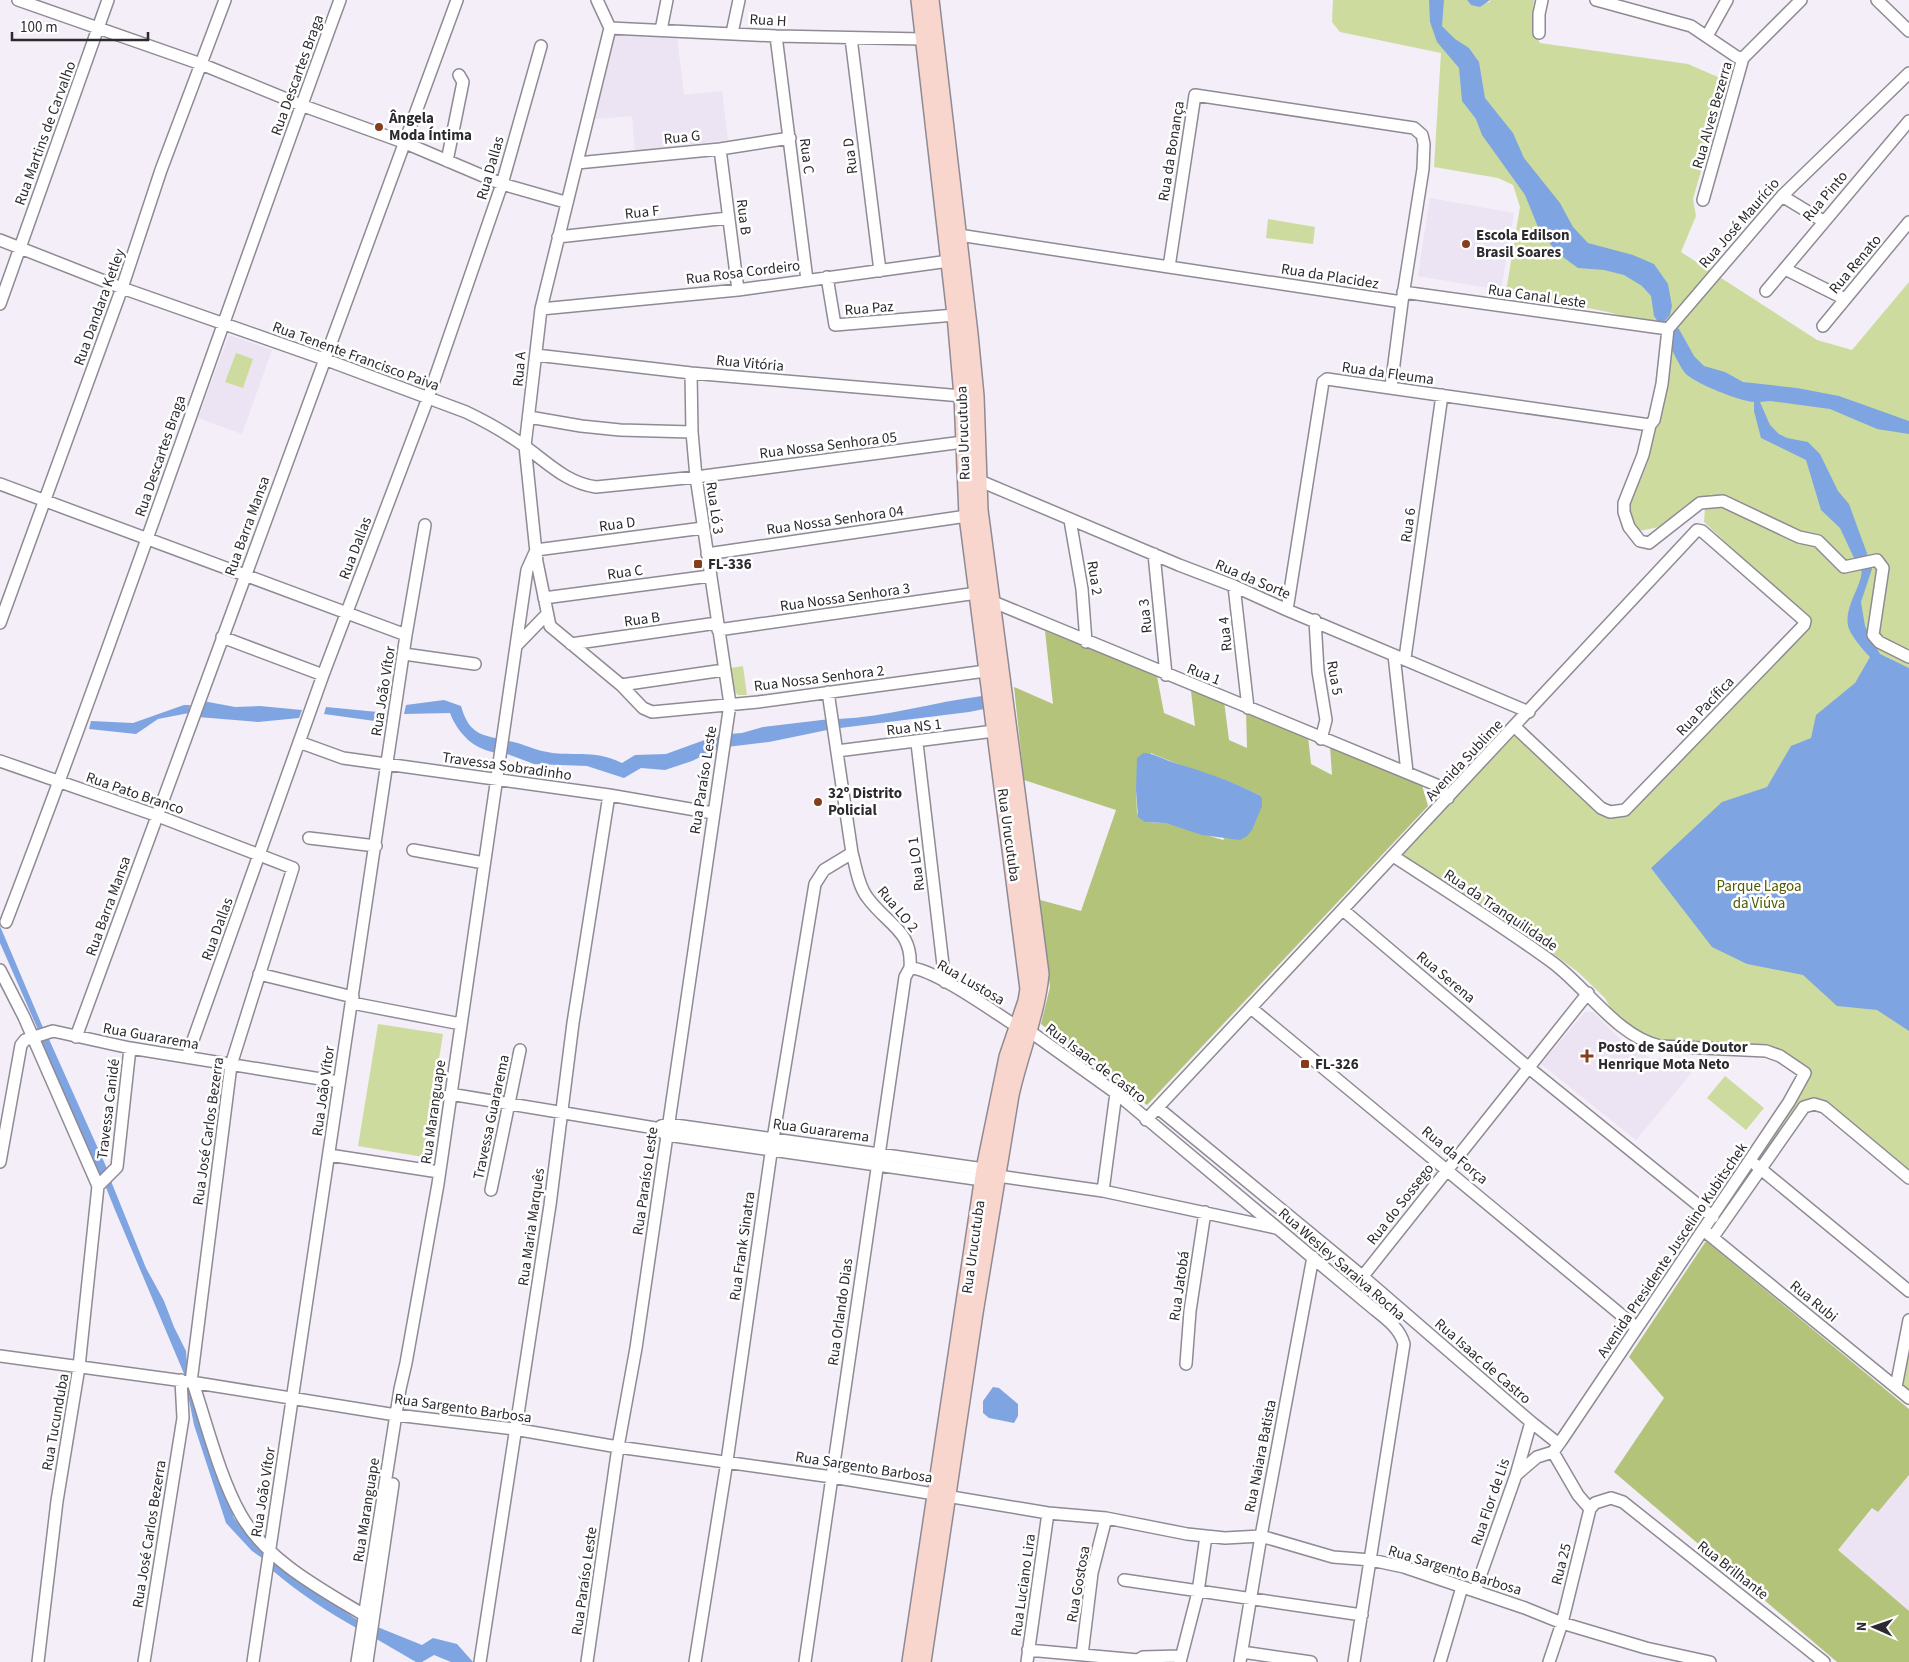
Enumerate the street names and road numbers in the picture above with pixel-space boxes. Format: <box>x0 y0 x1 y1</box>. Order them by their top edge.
street label: Rua H <box>749 9 787 32</box>
street label: Rua Descartes Braga <box>266 12 329 139</box>
street label: Rua Martins de Carvalho <box>10 58 81 208</box>
street label: Rua Alves Bezerra <box>1687 59 1738 171</box>
street label: Rua da Bonança <box>1153 99 1190 203</box>
street label: Rua G <box>663 125 701 150</box>
street label: Rua Dallas <box>471 134 510 203</box>
street label: Rua C <box>794 137 819 176</box>
street label: Rua D <box>838 137 863 175</box>
street label: Rua Pinto <box>1798 166 1853 226</box>
street label: Rua José Maurício <box>1694 174 1785 273</box>
street label: Rua B <box>731 198 756 236</box>
street label: Rua F <box>624 200 661 225</box>
street label: Rua Renato <box>1824 230 1886 299</box>
street label: Rua Dandara Ketley <box>69 246 130 368</box>
street label: Rua Rosa Cordeiro <box>685 255 801 290</box>
street label: Rua da Placidez <box>1280 258 1380 295</box>
street label: Rua Canal Leste <box>1487 279 1587 314</box>
street label: Rua Paz <box>844 296 894 321</box>
street label: Rua Tenente Francisco Paiva <box>269 316 442 397</box>
street label: Rua A <box>507 350 532 388</box>
street label: Rua Vitória <box>715 350 785 377</box>
street label: Rua da Fleuma <box>1340 357 1435 390</box>
street label: Rua Urucutuba <box>951 386 976 480</box>
street label: Rua Descartes Braga <box>130 393 191 520</box>
street label: Rua Nossa Senhora 05 <box>758 427 898 464</box>
street label: Rua Barra Mansa <box>220 473 275 579</box>
street label: Rua Ló 3 <box>700 480 729 536</box>
street label: Rua Nossa Senhora 04 <box>765 500 906 541</box>
street label: Rua 6 <box>1396 506 1421 544</box>
street label: Rua D <box>598 512 637 537</box>
street label: Rua Dallas <box>334 514 377 583</box>
street label: Rua da Sorte <box>1212 554 1294 605</box>
street label: Rua 2 <box>1081 559 1108 597</box>
street label: Rua C <box>606 560 645 585</box>
street label: Rua Nossa Senhora 3 <box>779 578 911 617</box>
street label: Rua 3 <box>1133 598 1158 634</box>
street label: Rua B <box>623 607 662 632</box>
street label: Rua 4 <box>1213 615 1238 652</box>
street label: Rua João Vítor <box>366 644 401 738</box>
street label: Rua 1 <box>1184 658 1224 691</box>
street label: Rua 5 <box>1321 659 1348 697</box>
street label: Rua Nossa Senhora 2 <box>753 660 885 697</box>
street label: Rua Pacífica <box>1672 672 1739 741</box>
street label: Rua NS 1 <box>885 714 943 741</box>
street label: Avenida Sublime <box>1421 715 1508 806</box>
street label: Rua Paraíso Leste <box>685 725 722 836</box>
street label: Travessa Sobradinho <box>441 747 573 786</box>
street label: Rua Pato Branco <box>83 767 187 820</box>
street label: Rua Urucutuba <box>992 787 1025 883</box>
street label: Rua LO 1 <box>903 836 930 892</box>
street label: Rua Barra Mansa <box>81 853 136 959</box>
street label: Rua da Tranquilidade <box>1440 864 1562 956</box>
street label: Rua LO 2 <box>872 882 923 937</box>
street label: Rua Dallas <box>196 895 239 964</box>
street label: Rua Serena <box>1412 947 1480 1008</box>
street label: Rua Lustosa <box>933 954 1009 1010</box>
street label: Rua Guararema <box>101 1018 201 1055</box>
street label: Rua Isaac de Castro <box>1041 1018 1151 1108</box>
street label: Rua João Vítor <box>307 1044 340 1138</box>
street label: Travessa Guararema <box>468 1053 515 1181</box>
street label: Rua José Carlos Bezerra <box>188 1056 229 1206</box>
street label: Travessa Canidé <box>92 1058 125 1160</box>
street label: Rua Maranguape <box>416 1058 451 1166</box>
street label: Rua Guararema <box>771 1113 870 1148</box>
street label: Rua da Força <box>1417 1121 1492 1189</box>
street label: Rua Paraíso Leste <box>628 1126 663 1237</box>
street label: Avenida Presidente Juscelino Kubitschek <box>1592 1138 1753 1362</box>
street label: Rua do Sossego <box>1362 1159 1439 1249</box>
street label: Rua Maria Marquês <box>513 1167 550 1287</box>
street label: Rua Frank Sinatra <box>724 1190 761 1302</box>
street label: Rua Urucutuba <box>957 1199 990 1295</box>
street label: Rua Wesley Saraiva Rocha <box>1274 1203 1410 1325</box>
street label: Rua Jatobá <box>1164 1250 1195 1322</box>
street label: Rua Orlando Dias <box>823 1257 858 1367</box>
street label: Rua Rubi <box>1785 1276 1842 1327</box>
street label: Rua Isaac de Castro <box>1430 1314 1535 1409</box>
street label: Rua Tucunduba <box>37 1372 74 1472</box>
street label: Rua Sargento Barbosa <box>393 1388 533 1429</box>
street label: Rua Naiara Batista <box>1239 1398 1282 1514</box>
street label: Rua João Vítor <box>246 1445 281 1539</box>
street label: Rua Sargento Barbosa <box>794 1446 934 1489</box>
street label: Rua Maranguape <box>348 1456 385 1564</box>
street label: Rua Flor de Lis <box>1466 1456 1515 1549</box>
street label: Rua José Carlos Bezerra <box>127 1459 172 1609</box>
street label: Rua Paraíso Leste <box>567 1526 602 1637</box>
street label: Rua Luciano Lira <box>1006 1532 1041 1638</box>
street label: Rua Brilhante <box>1693 1536 1773 1605</box>
street label: Rua Sargento Barbosa <box>1385 1540 1524 1601</box>
street label: Rua 25 <box>1546 1541 1577 1587</box>
street label: Rua Gostosa <box>1061 1544 1096 1624</box>

